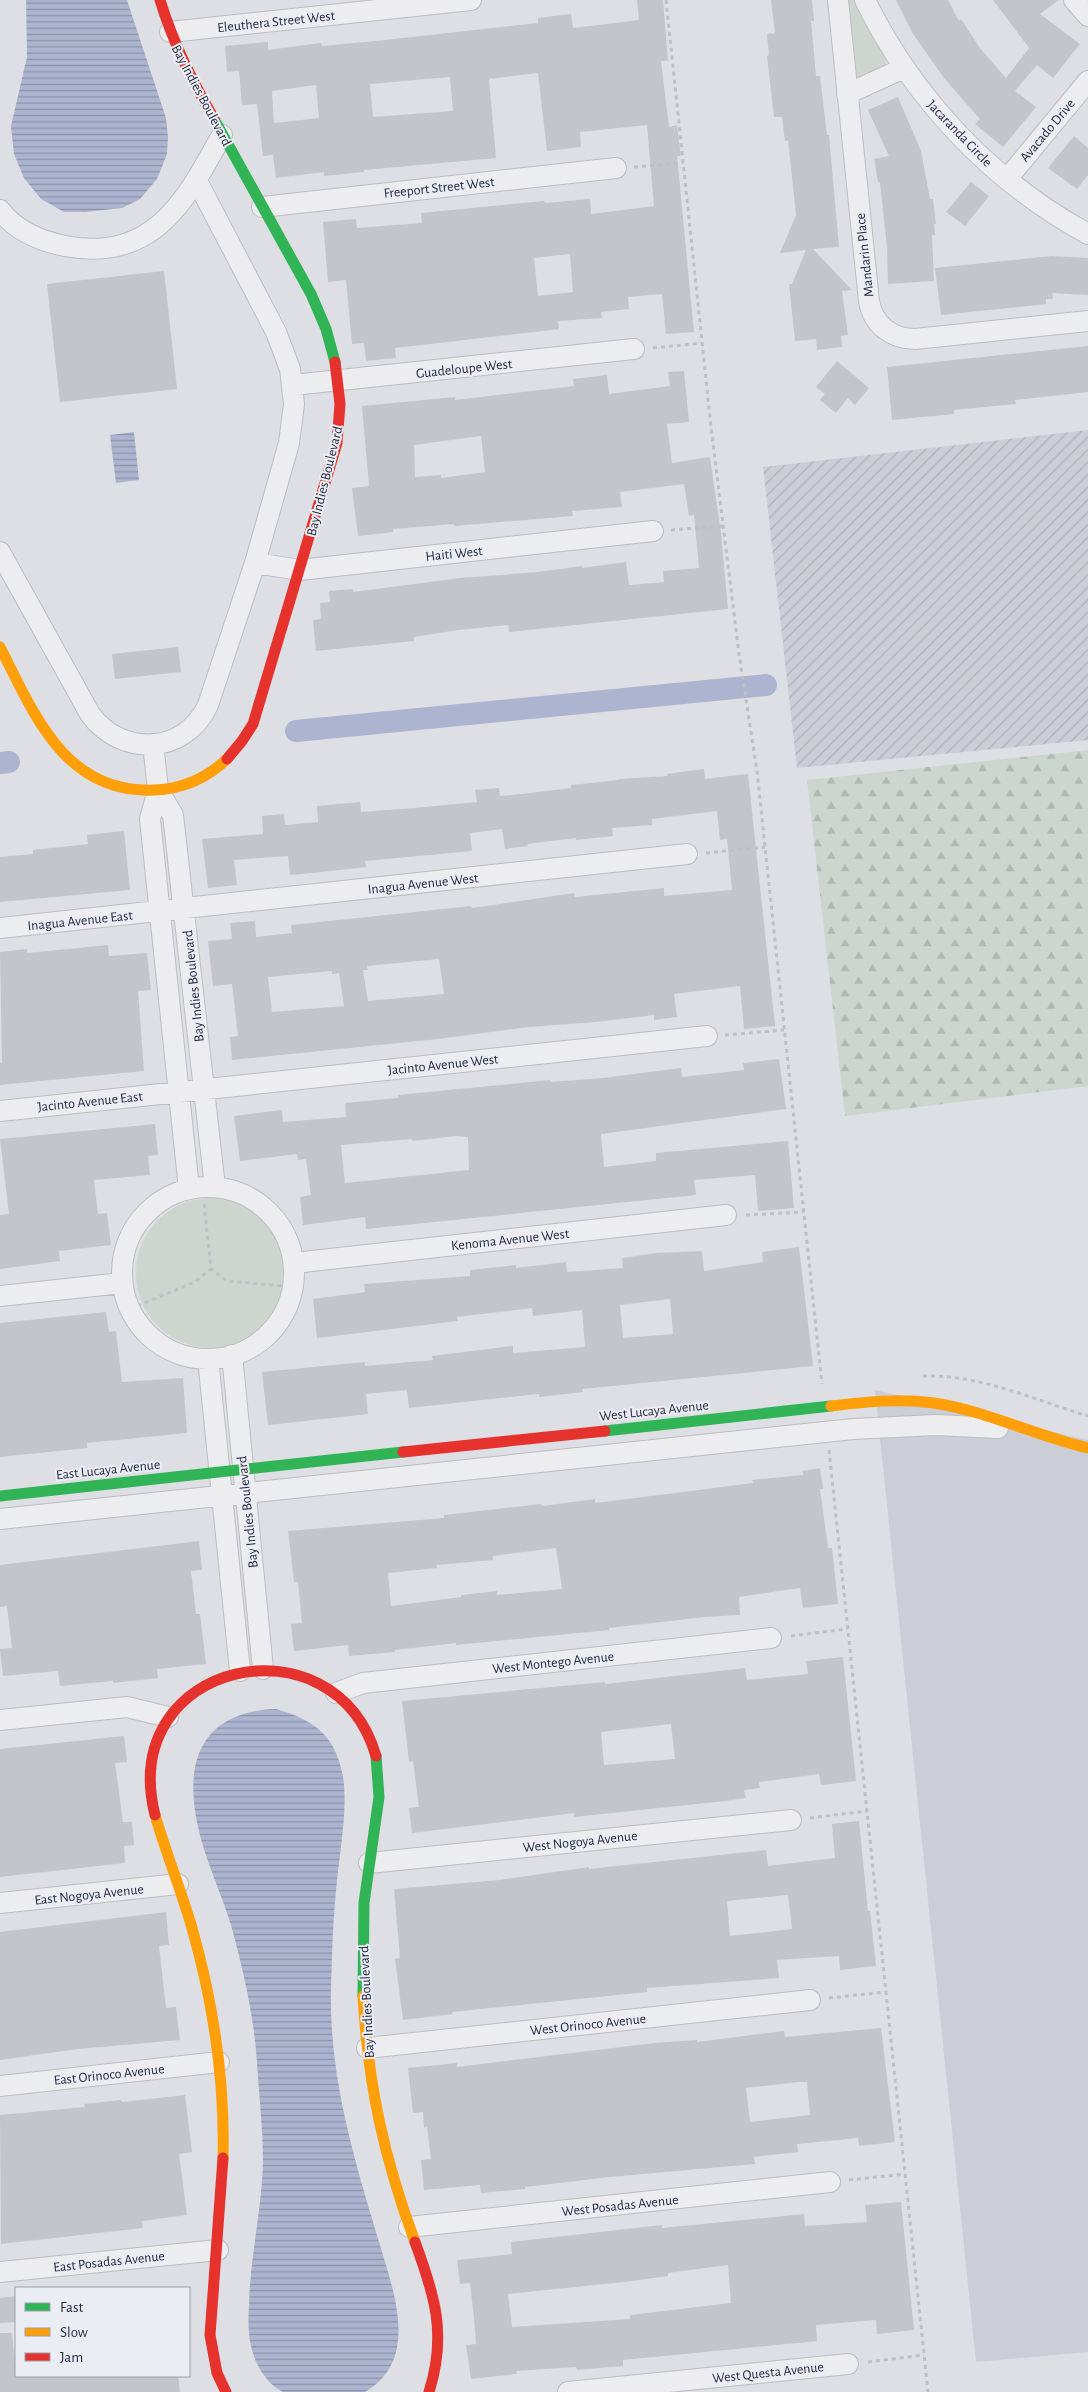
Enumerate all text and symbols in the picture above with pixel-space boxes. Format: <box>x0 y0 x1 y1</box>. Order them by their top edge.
street label: Eleuthera Street West <box>216 9 336 35</box>
street label: Bay Indies Boulevard <box>169 42 234 148</box>
street label: Avacado Drive <box>1018 97 1078 165</box>
street label: Jacaranda Circle <box>924 98 994 170</box>
street label: Freeport Street West <box>383 175 496 201</box>
street label: Mandarin Place <box>854 212 876 298</box>
street label: Guadeloupe West <box>415 357 513 381</box>
street label: Bay Indies Boulevard <box>305 425 345 538</box>
street label: Haiti West <box>425 544 484 564</box>
street label: Inagua Avenue West <box>367 871 480 897</box>
street label: Inagua Avenue East <box>27 908 134 933</box>
street label: Bay Indies Boulevard <box>181 929 207 1043</box>
street label: Jacinto Avenue West <box>387 1052 500 1078</box>
street label: Jacinto Avenue East <box>37 1089 144 1114</box>
street label: Kenoma Avenue West <box>450 1227 570 1253</box>
street label: West Lucaya Avenue <box>599 1398 710 1424</box>
street label: Bay Indies Boulevard <box>235 1455 261 1569</box>
street label: East Lucaya Avenue <box>55 1458 161 1482</box>
street label: West Montego Avenue <box>491 1650 615 1676</box>
street label: West Nogoya Avenue <box>522 1829 638 1855</box>
street label: East Nogoya Avenue <box>34 1882 144 1908</box>
street label: Bay Indies Boulevard <box>357 1945 377 2059</box>
street label: West Orinoco Avenue <box>529 2012 647 2038</box>
street label: East Orinoco Avenue <box>53 2062 165 2088</box>
street label: West Posadas Avenue <box>561 2193 679 2219</box>
street label: East Posadas Avenue <box>53 2249 166 2275</box>
legend <box>15 2287 190 2377</box>
text: Fast <box>60 2300 84 2315</box>
text: Slow <box>60 2325 88 2340</box>
text: Jam <box>60 2350 83 2365</box>
street label: West Questa Avenue <box>712 2360 825 2386</box>

